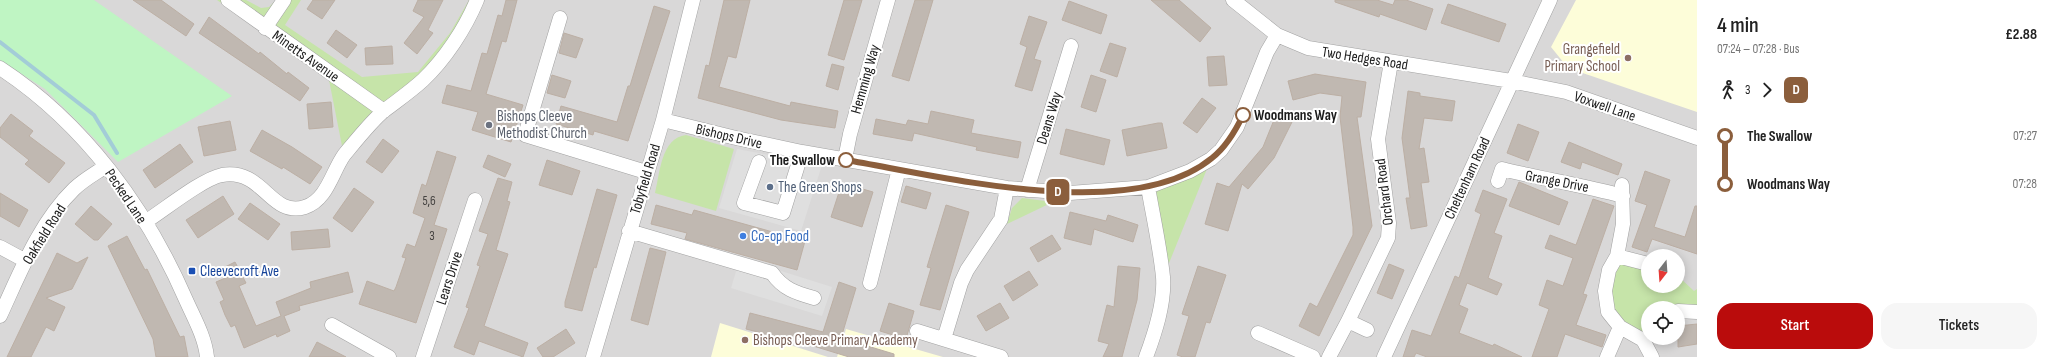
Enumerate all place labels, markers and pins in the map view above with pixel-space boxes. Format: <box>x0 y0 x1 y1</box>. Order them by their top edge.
place label: Grangefield Primary School <box>1544 40 1620 76</box>
marker: Grangefield Primary School <box>1623 53 1633 63</box>
place label: Woodmans Way <box>1254 106 1338 125</box>
place label: Bishops Cleeve Methodist Church <box>497 107 587 143</box>
marker: Woodmans Way <box>1235 107 1251 123</box>
marker: Bishops Cleeve Methodist Church <box>484 120 494 130</box>
place label: The Swallow <box>770 151 835 170</box>
marker: The Swallow <box>838 152 854 168</box>
place label: The Green Shops <box>778 178 862 197</box>
marker: The Green Shops <box>765 182 775 192</box>
place label: Co-op Food <box>751 227 809 246</box>
marker: Co-op Food <box>738 231 748 241</box>
place label: Cleevecroft Ave <box>200 262 279 281</box>
marker: Cleevecroft Ave <box>187 266 197 276</box>
place label: Bishops Cleeve Primary Academy <box>753 331 918 350</box>
marker: Bishops Cleeve Primary Academy <box>740 335 750 345</box>

